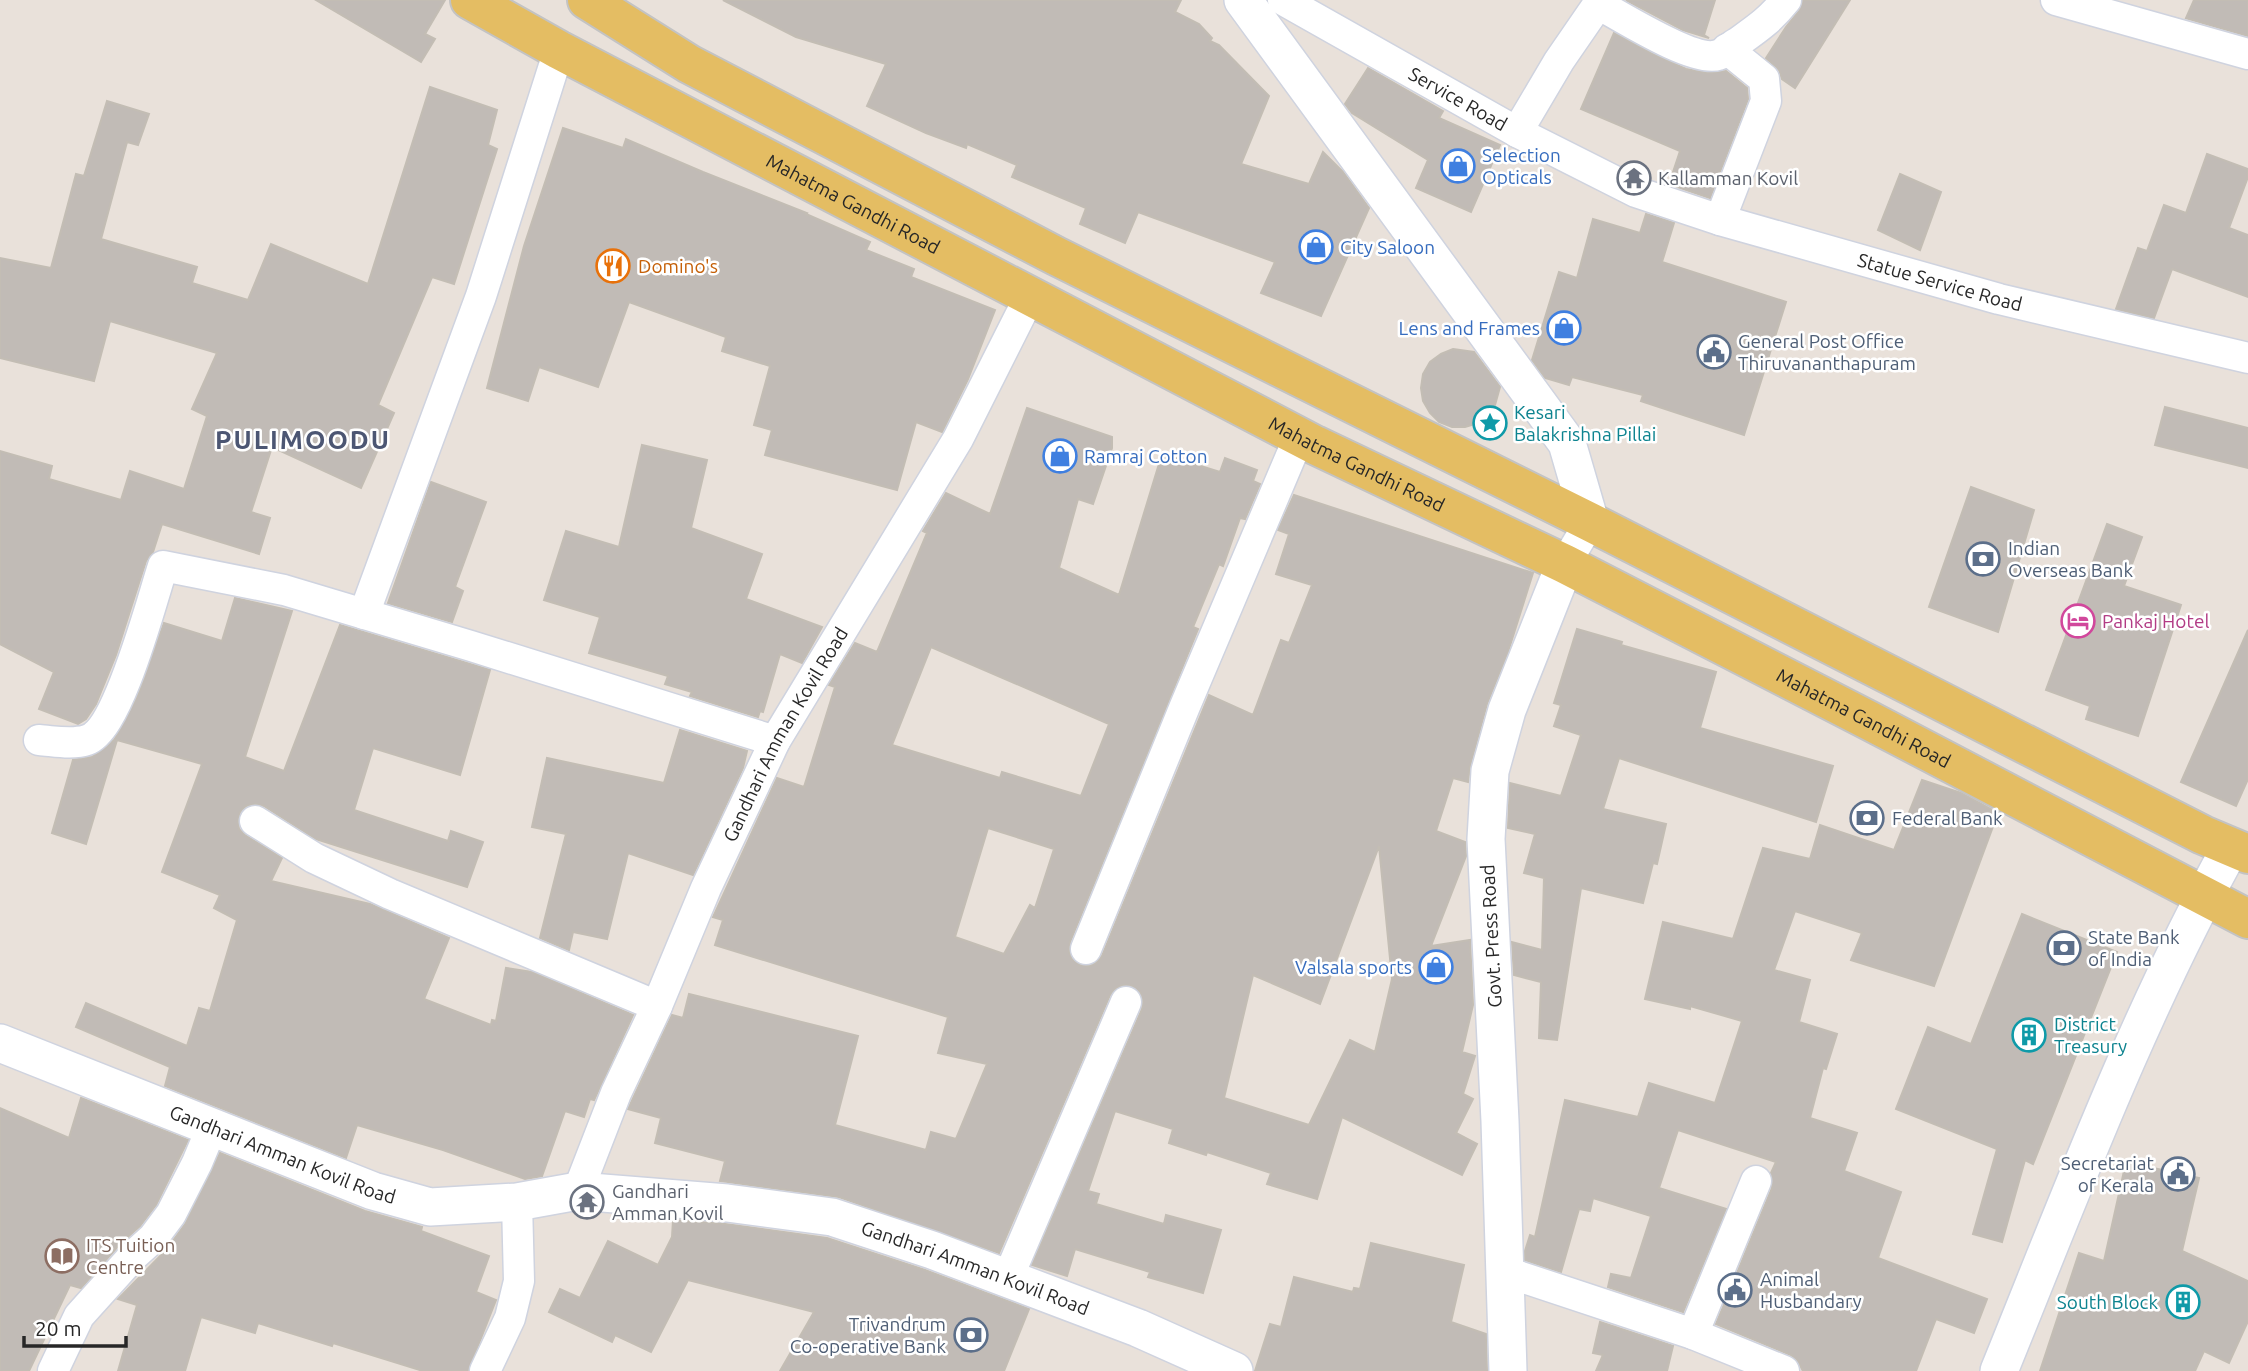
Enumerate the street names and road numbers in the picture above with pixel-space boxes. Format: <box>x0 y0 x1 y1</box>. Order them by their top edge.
street label: Service Road <box>1405 62 1511 135</box>
street label: Mahatma Gandhi Road <box>763 149 944 258</box>
street label: Statue Service Road <box>1855 249 2024 315</box>
street label: Mahatma Gandhi Road <box>1265 412 1448 516</box>
street label: Gandhari Amman Kovil Road <box>718 623 852 845</box>
street label: Mahatma Gandhi Road <box>1773 664 1954 772</box>
street label: Govt. Press Road <box>1476 864 1506 1008</box>
street label: Gandhari Amman Kovil Road <box>167 1100 398 1208</box>
street label: Gandhari Amman Kovil Road <box>858 1216 1092 1319</box>

